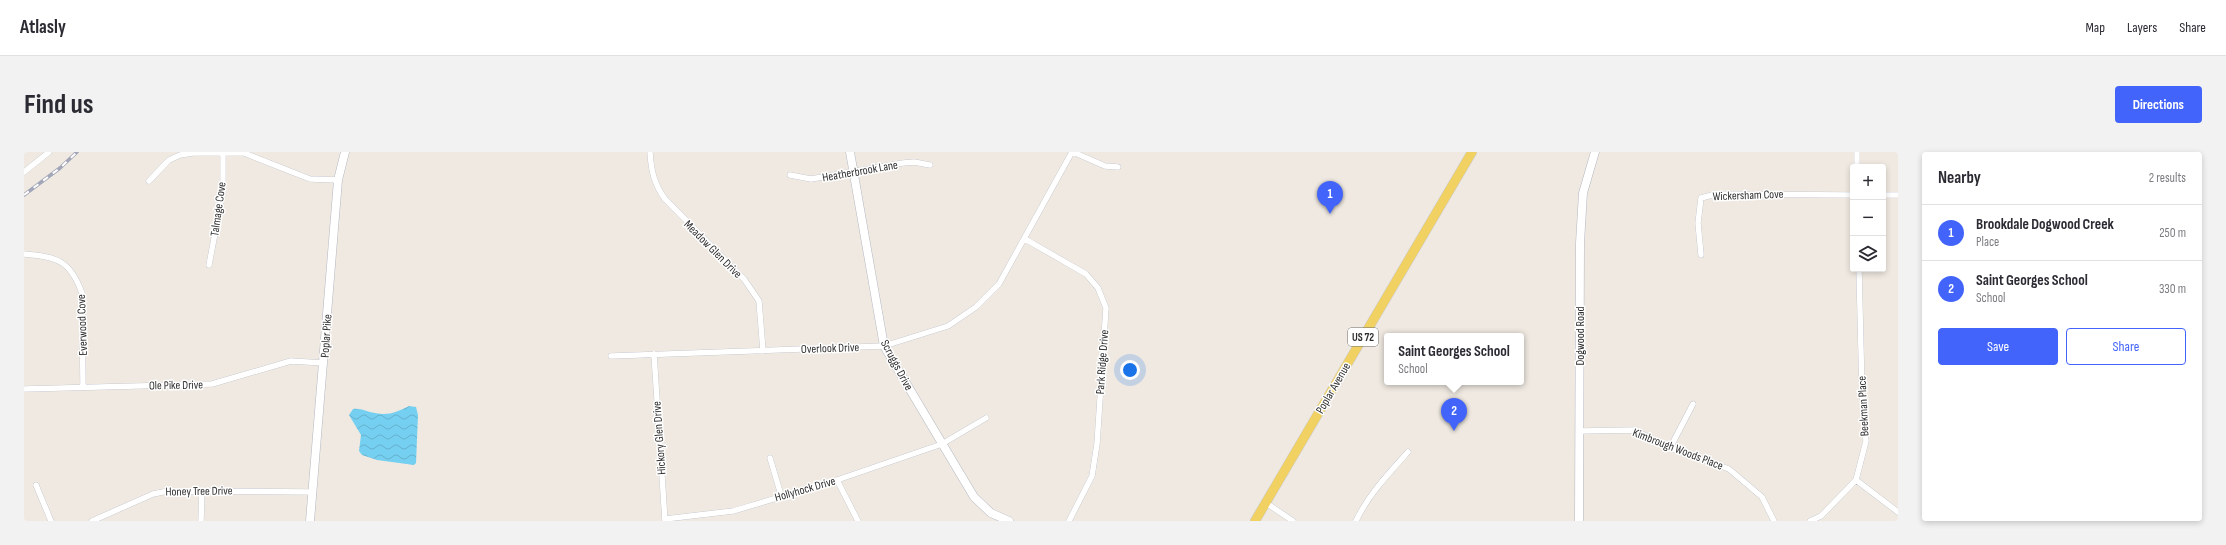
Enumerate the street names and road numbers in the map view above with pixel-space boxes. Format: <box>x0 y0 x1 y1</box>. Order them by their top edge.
street label: Heatherbrook Lane <box>821 157 899 186</box>
street label: Talmage Cove <box>207 181 230 237</box>
street label: Wickersham Cove <box>1712 187 1784 204</box>
street label: Meadow Glen Drive <box>680 217 745 282</box>
street label: Everwood Cove <box>74 294 91 356</box>
street label: Dogwood Road <box>1573 306 1588 366</box>
street label: Poplar Pike <box>317 314 336 358</box>
road number: US 72 <box>1348 328 1378 346</box>
street label: Park Ridge Drive <box>1093 329 1112 395</box>
street label: Scruggs Drive <box>877 337 916 393</box>
street label: Overlook Drive <box>801 340 860 357</box>
street label: Poplar Avenue <box>1313 360 1354 416</box>
street label: Beekman Place <box>1854 375 1873 437</box>
street label: Ole Pike Drive <box>149 378 203 393</box>
street label: Hickory Glen Drive <box>649 401 670 475</box>
street label: Kimbrough Woods Place <box>1630 425 1725 474</box>
street label: Hollyhock Drive <box>773 474 837 505</box>
street label: Honey Tree Drive <box>165 483 233 500</box>

